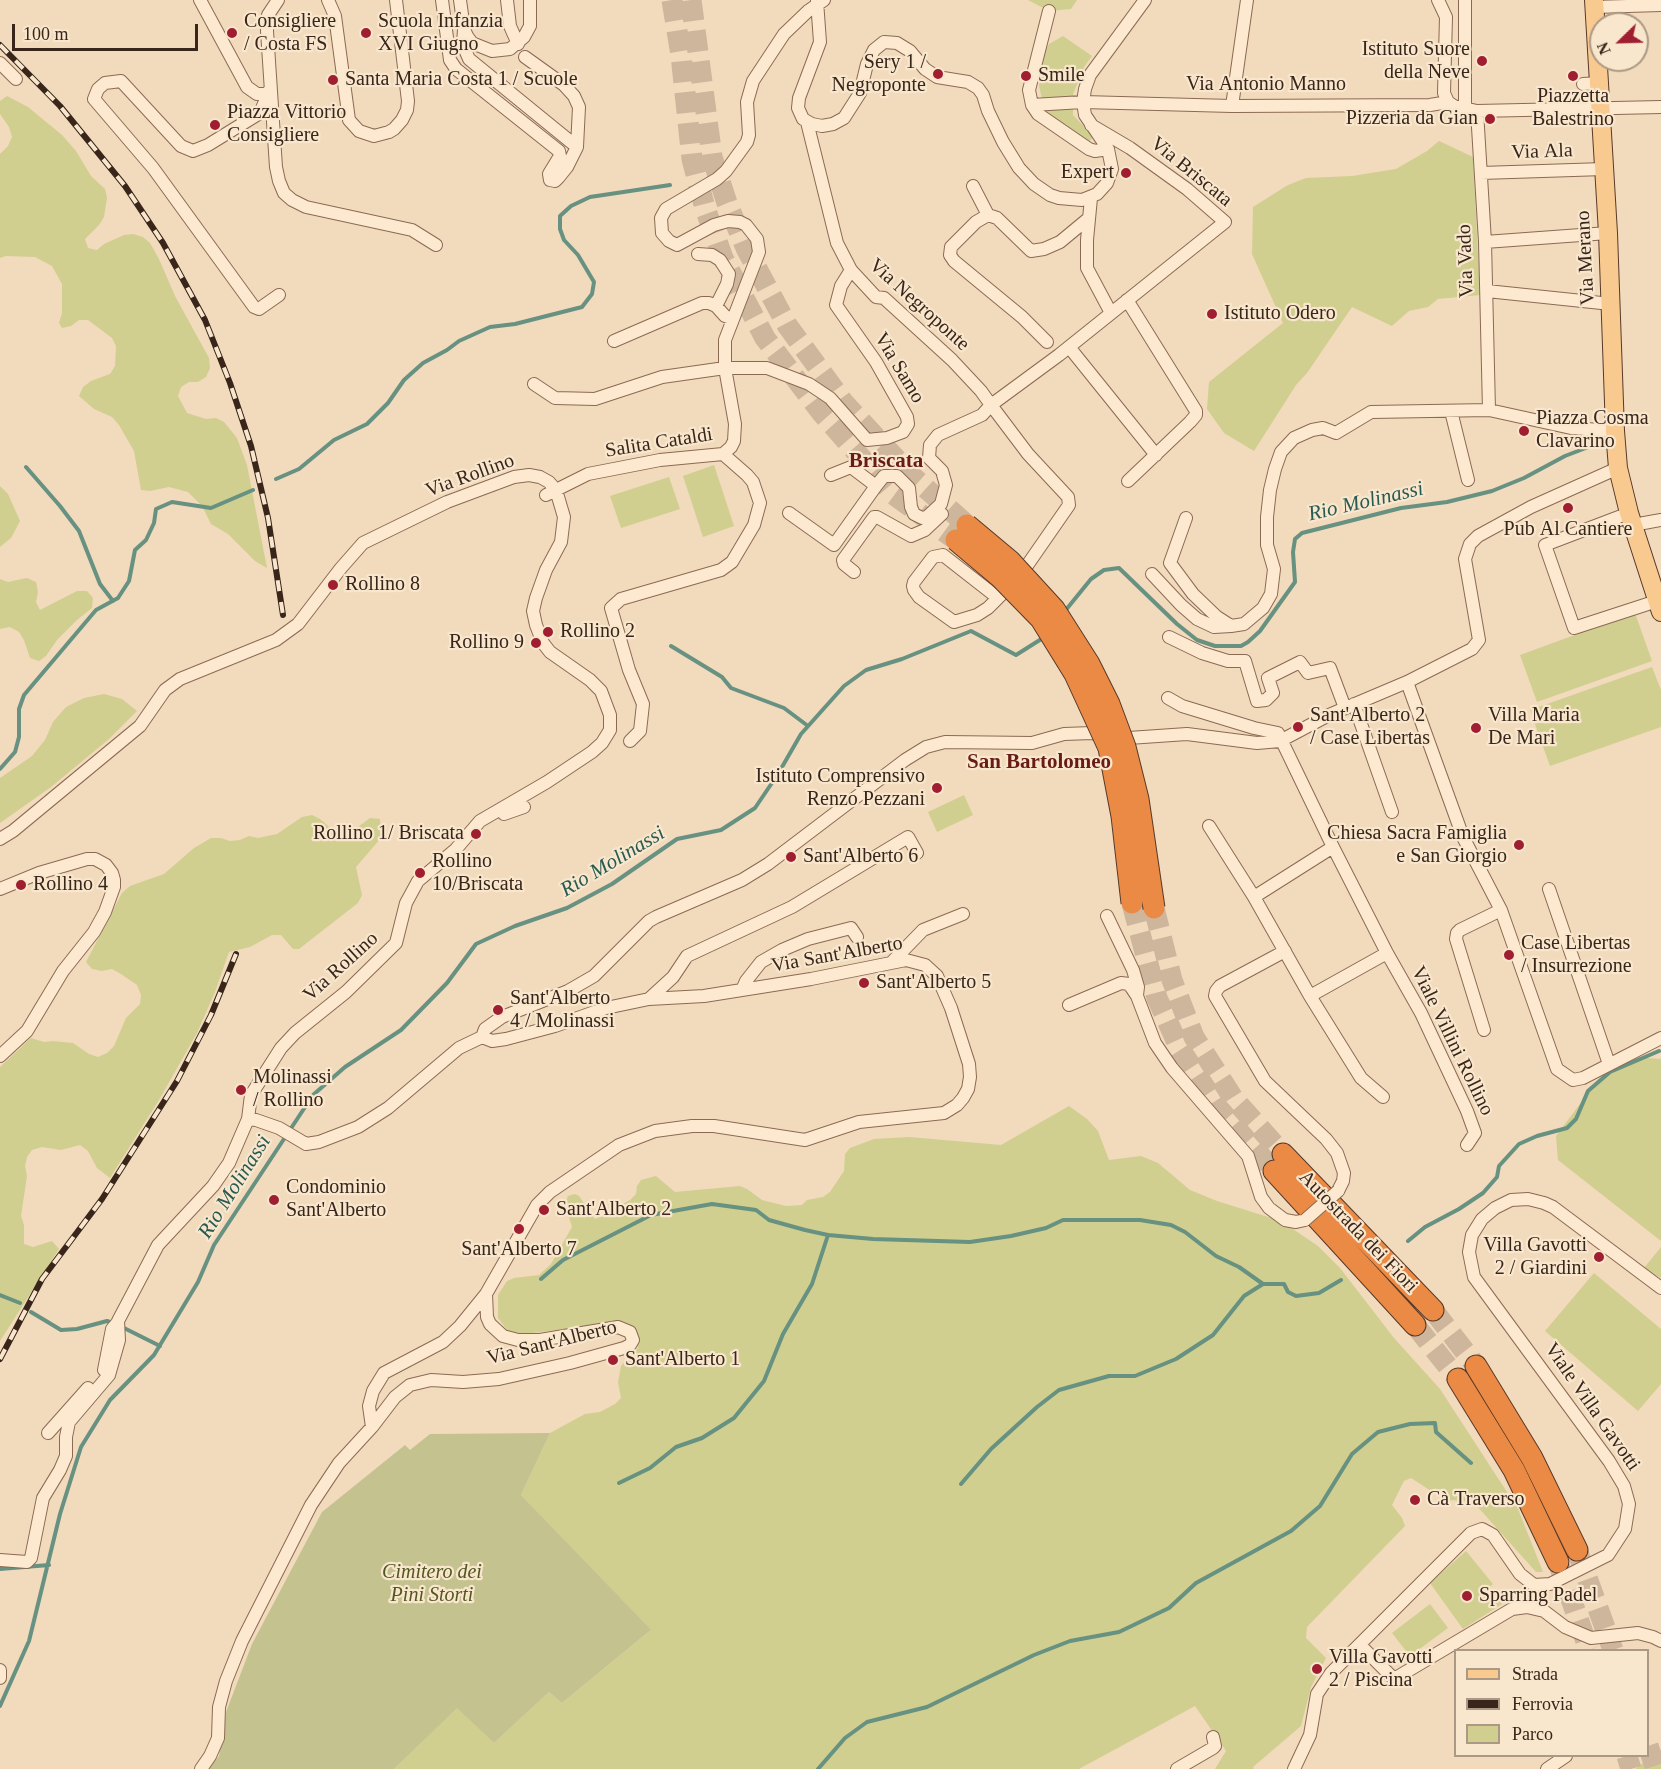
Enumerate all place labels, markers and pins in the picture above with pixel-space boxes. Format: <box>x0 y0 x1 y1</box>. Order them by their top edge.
place label: Consigliere / Costa FS <box>244 10 336 57</box>
place label: Scuola Infanzia XVI Giugno <box>378 10 503 57</box>
marker: Consigliere / Costa FS <box>225 26 239 40</box>
marker: Scuola Infanzia XVI Giugno <box>359 26 373 40</box>
place label: Istituto Suore della Neve <box>1362 38 1470 85</box>
place label: Sery 1 / Negroponte <box>832 51 926 98</box>
marker: Istituto Suore della Neve <box>1475 54 1489 68</box>
place label: Smile <box>1038 64 1085 88</box>
marker: Sery 1 / Negroponte <box>931 67 945 81</box>
place label: Santa Maria Costa 1 / Scuole <box>345 68 578 92</box>
marker: Smile <box>1019 69 1033 83</box>
marker: Piazzetta Balestrino <box>1566 69 1580 83</box>
marker: Santa Maria Costa 1 / Scuole <box>326 73 340 87</box>
place label: Piazzetta Balestrino <box>1532 85 1614 132</box>
place label: Piazza Vittorio Consigliere <box>227 101 346 148</box>
place label: Pizzeria da Gian <box>1346 107 1478 131</box>
marker: Pizzeria da Gian <box>1483 112 1497 126</box>
marker: Piazza Vittorio Consigliere <box>208 118 222 132</box>
place label: Expert <box>1061 161 1114 185</box>
marker: Expert <box>1119 166 1133 180</box>
place label: Istituto Odero <box>1224 302 1336 326</box>
marker: Istituto Odero <box>1205 307 1219 321</box>
place label: Piazza Cosma Clavarino <box>1536 407 1649 454</box>
marker: Piazza Cosma Clavarino <box>1517 424 1531 438</box>
marker: Pub Al Cantiere <box>1561 501 1575 515</box>
place label: Pub Al Cantiere <box>1504 518 1632 542</box>
place label: Rollino 8 <box>345 573 420 597</box>
marker: Rollino 8 <box>326 578 340 592</box>
place label: Rollino 2 <box>560 620 635 644</box>
marker: Rollino 2 <box>541 625 555 639</box>
place label: Rollino 9 <box>449 631 524 655</box>
marker: Rollino 9 <box>529 636 543 650</box>
place label: Sant'Alberto 2 / Case Libertas <box>1310 704 1430 751</box>
place label: Villa Maria De Mari <box>1488 704 1580 751</box>
marker: Sant'Alberto 2 / Case Libertas <box>1291 720 1305 734</box>
marker: Villa Maria De Mari <box>1469 721 1483 735</box>
place label: Istituto Comprensivo Renzo Pezzani <box>756 765 925 812</box>
marker: Istituto Comprensivo Renzo Pezzani <box>930 781 944 795</box>
place label: Rollino 1/ Briscata <box>313 822 464 846</box>
place label: Chiesa Sacra Famiglia e San Giorgio <box>1327 822 1507 869</box>
marker: Rollino 1/ Briscata <box>469 827 483 841</box>
marker: Chiesa Sacra Famiglia e San Giorgio <box>1512 838 1526 852</box>
place label: Sant'Alberto 6 <box>803 845 918 869</box>
place label: Rollino 10/Briscata <box>432 850 523 897</box>
marker: Sant'Alberto 6 <box>784 850 798 864</box>
marker: Rollino 10/Briscata <box>413 866 427 880</box>
place label: Rollino 4 <box>33 873 108 897</box>
marker: Rollino 4 <box>14 878 28 892</box>
place label: Case Libertas / Insurrezione <box>1521 932 1632 979</box>
marker: Case Libertas / Insurrezione <box>1502 948 1516 962</box>
place label: Sant'Alberto 5 <box>876 971 991 995</box>
marker: Sant'Alberto 5 <box>857 976 871 990</box>
place label: Sant'Alberto 4 / Molinassi <box>510 987 614 1034</box>
marker: Sant'Alberto 4 / Molinassi <box>491 1003 505 1017</box>
place label: Molinassi / Rollino <box>253 1066 332 1113</box>
marker: Molinassi / Rollino <box>234 1083 248 1097</box>
place label: Condominio Sant'Alberto <box>286 1176 386 1223</box>
marker: Condominio Sant'Alberto <box>267 1193 281 1207</box>
place label: Sant'Alberto 2 <box>556 1198 671 1222</box>
marker: Sant'Alberto 2 <box>537 1203 551 1217</box>
marker: Sant'Alberto 7 <box>512 1222 526 1236</box>
place label: Villa Gavotti 2 / Giardini <box>1483 1234 1587 1281</box>
place label: Sant'Alberto 7 <box>461 1238 577 1262</box>
marker: Villa Gavotti 2 / Giardini <box>1592 1250 1606 1264</box>
place label: Sant'Alberto 1 <box>625 1348 740 1372</box>
marker: Sant'Alberto 1 <box>606 1353 620 1367</box>
place label: Cà Traverso <box>1427 1488 1525 1512</box>
marker: Cà Traverso <box>1408 1493 1422 1507</box>
place label: Sparring Padel <box>1479 1584 1597 1608</box>
marker: Sparring Padel <box>1460 1589 1474 1603</box>
place label: Villa Gavotti 2 / Piscina <box>1329 1646 1433 1693</box>
marker: Villa Gavotti 2 / Piscina <box>1310 1662 1324 1676</box>

